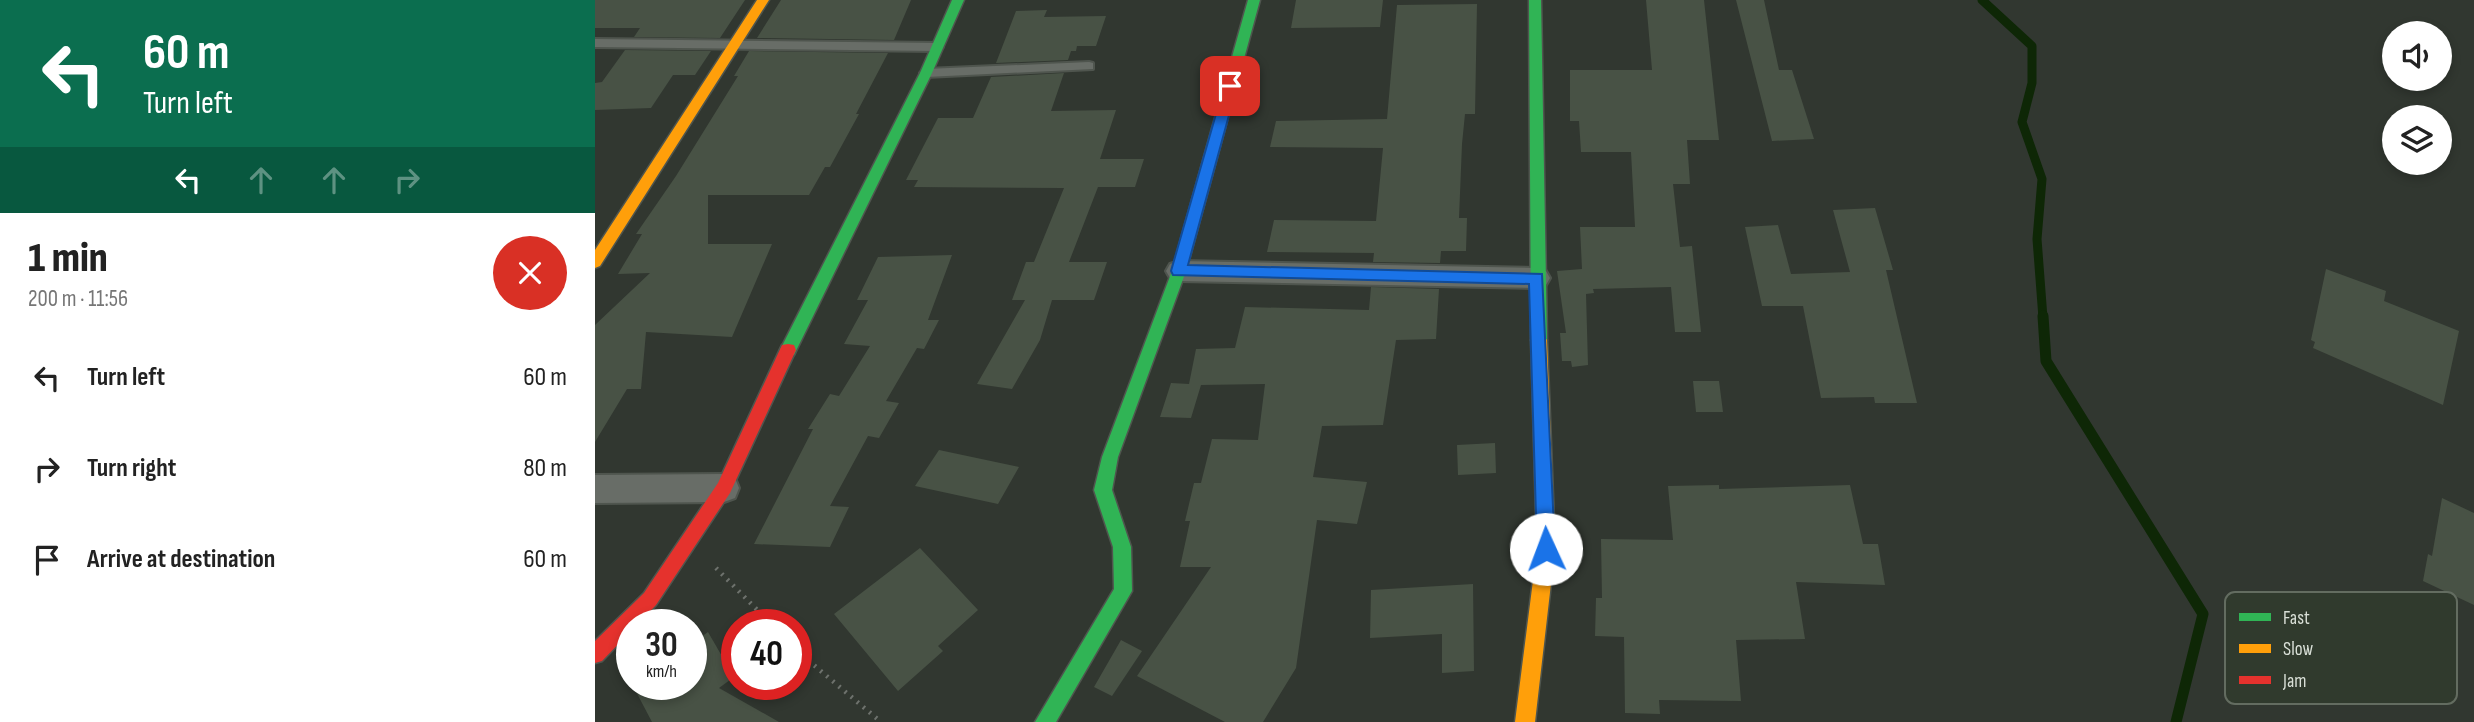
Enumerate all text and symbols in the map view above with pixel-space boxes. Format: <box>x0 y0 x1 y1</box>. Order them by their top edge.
map controls <box>2382 21 2452 175</box>
button: sound <box>2382 21 2452 91</box>
text: 60 m <box>143 24 230 83</box>
icon: left <box>28 28 119 119</box>
pin <box>1200 56 1260 116</box>
icon: arrive <box>1211 67 1249 105</box>
text: Turn left <box>143 84 233 123</box>
button: layers <box>2382 105 2452 175</box>
icon: left <box>169 161 207 199</box>
icon: ahead <box>242 161 280 199</box>
icon: ahead <box>315 161 353 199</box>
icon: right <box>388 161 426 199</box>
text: 1 min <box>28 233 108 284</box>
button: close <box>493 236 567 310</box>
text: 200 m · 11:56 <box>28 285 128 313</box>
icon: left <box>28 359 66 397</box>
text: Turn left <box>87 362 165 393</box>
text: 60 m <box>523 362 567 393</box>
icon: right <box>28 450 66 488</box>
text: Turn right <box>87 453 176 484</box>
text: 80 m <box>523 453 567 484</box>
position arrow <box>1509 512 1583 586</box>
icon: arrive <box>28 541 66 579</box>
text: Arrive at destination <box>87 544 275 575</box>
text: 60 m <box>523 544 567 575</box>
legend <box>2225 592 2457 704</box>
text: Fast <box>2283 607 2310 630</box>
speed limit sign: 40 <box>721 609 812 700</box>
text: 30 <box>645 624 678 667</box>
text: Slow <box>2283 638 2313 661</box>
text: km/h <box>646 661 677 682</box>
text: Jam <box>2282 670 2306 693</box>

